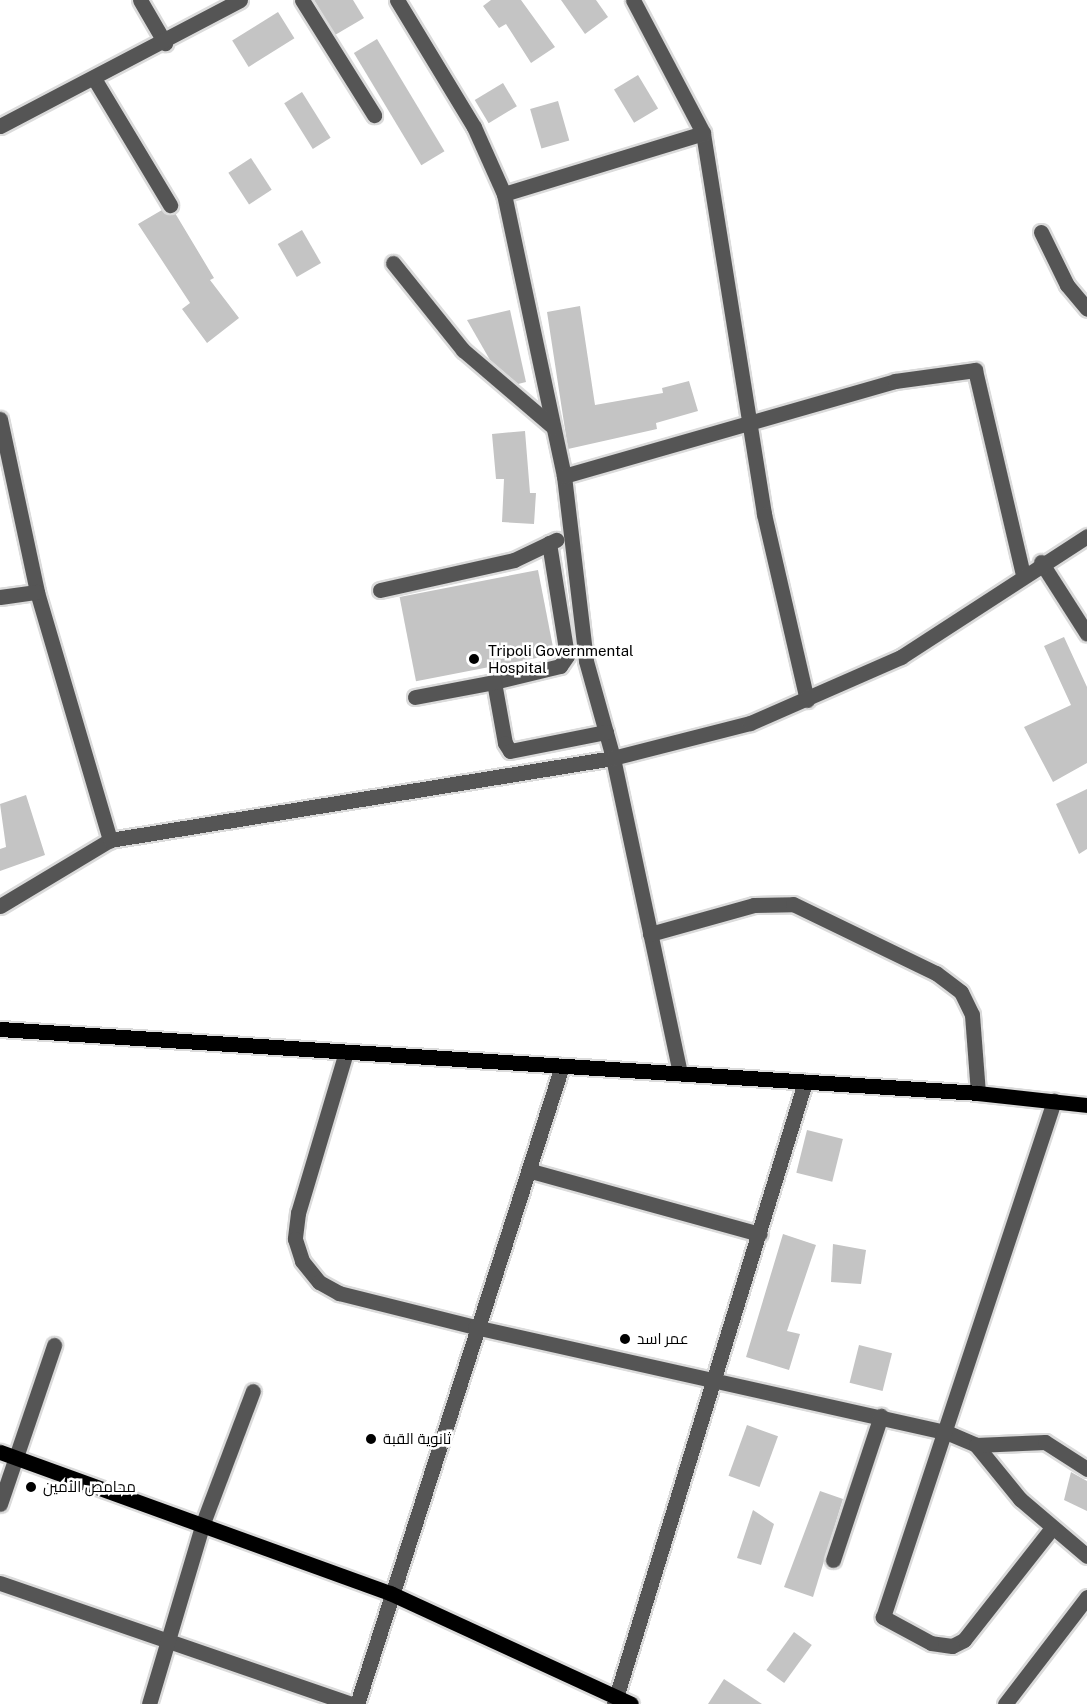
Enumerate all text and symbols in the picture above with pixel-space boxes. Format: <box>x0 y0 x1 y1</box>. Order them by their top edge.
place label: Tripoli Governmental Hospital <box>488 641 634 676</box>
marker: Tripoli Governmental Hospital <box>465 650 483 668</box>
place label: عمر اسد <box>637 1330 689 1348</box>
marker: عمر اسد <box>618 1332 632 1346</box>
place label: ثانوية القبة <box>383 1430 451 1448</box>
marker: ثانوية القبة <box>364 1432 378 1446</box>
place label: محامص الأمين <box>43 1478 136 1496</box>
marker: محامص الأمين <box>24 1480 38 1494</box>

